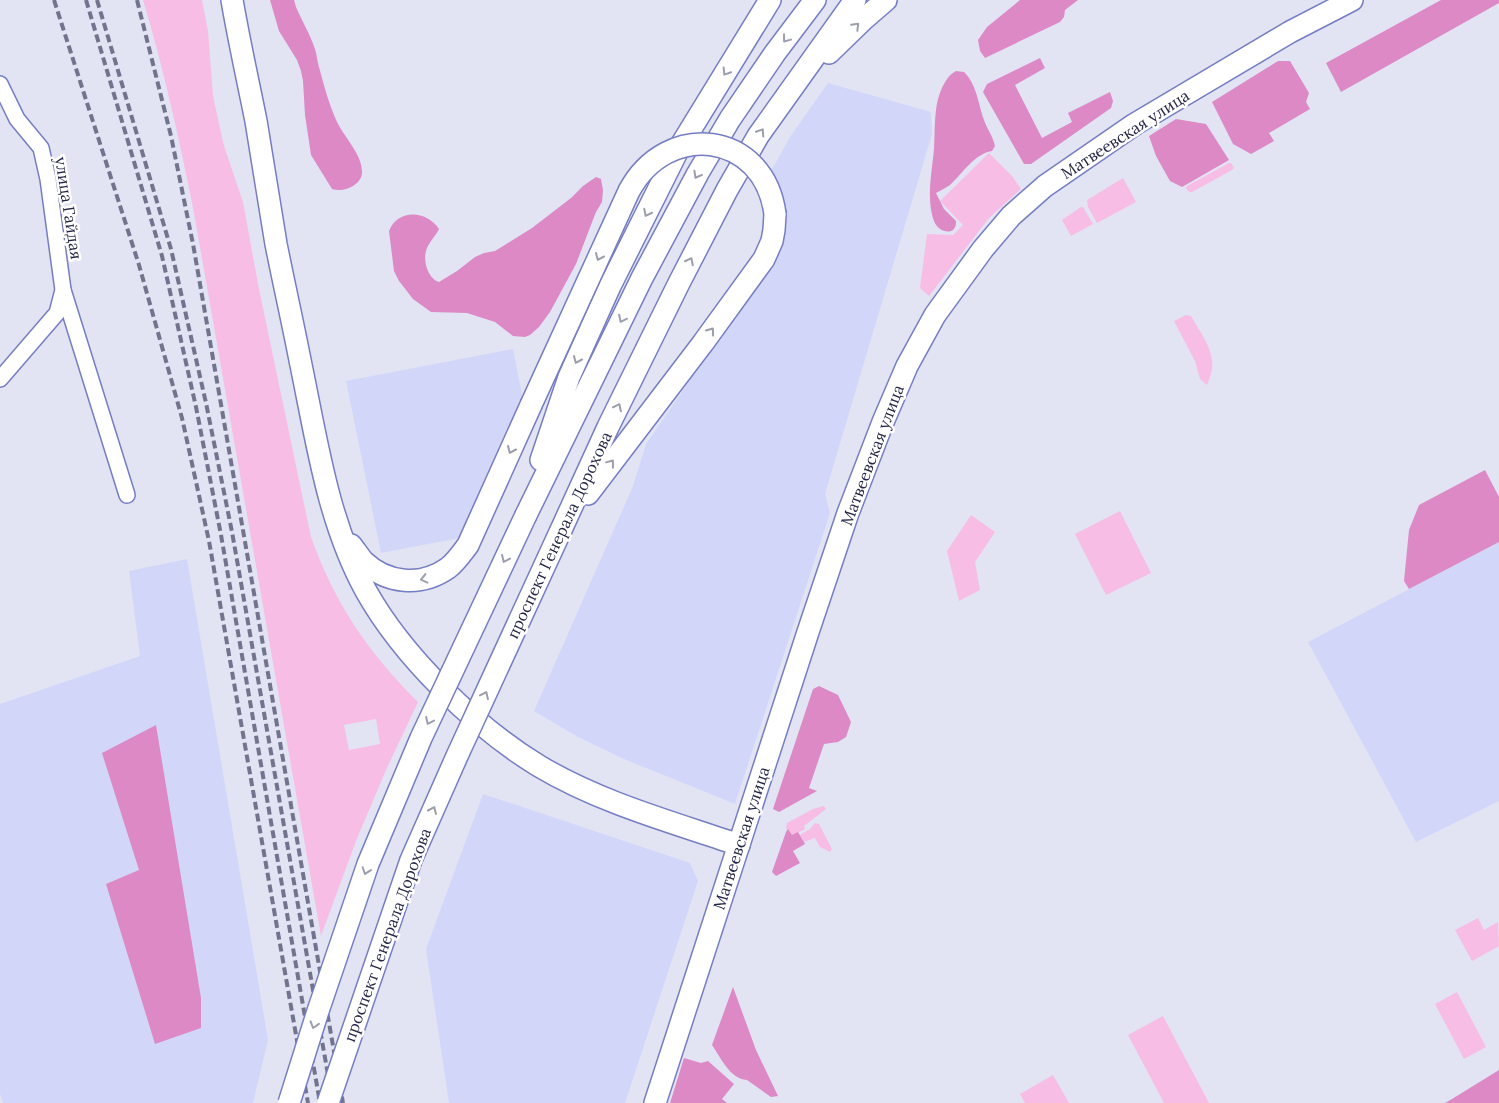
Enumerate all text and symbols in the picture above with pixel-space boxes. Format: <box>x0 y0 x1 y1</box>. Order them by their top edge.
one-way arrow <box>851 23 860 32</box>
one-way arrow <box>783 33 792 43</box>
one-way arrow <box>723 66 733 75</box>
street label: Матвеевская улица <box>1057 85 1193 183</box>
one-way arrow <box>755 129 764 138</box>
street label: улица Гайдая <box>51 155 87 261</box>
one-way arrow <box>693 170 703 179</box>
one-way arrow <box>643 208 653 217</box>
one-way arrow <box>594 252 605 261</box>
one-way arrow <box>684 257 694 266</box>
one-way arrow <box>618 314 628 323</box>
one-way arrow <box>706 328 714 337</box>
one-way arrow <box>572 355 583 364</box>
street label: Матвеевская улица <box>836 382 908 528</box>
one-way arrow <box>612 403 622 412</box>
street label: проспект Генерала Дорохова <box>502 428 616 642</box>
one-way arrow <box>507 445 518 454</box>
one-way arrow <box>605 460 613 469</box>
one-way arrow <box>501 554 512 563</box>
one-way arrow <box>419 573 428 584</box>
one-way arrow <box>478 691 489 700</box>
one-way arrow <box>425 716 435 725</box>
street label: Матвеевская улица <box>708 764 774 912</box>
one-way arrow <box>427 806 437 815</box>
street label: проспект Генерала Дорохова <box>339 825 435 1045</box>
one-way arrow <box>362 867 372 875</box>
one-way arrow <box>309 1021 319 1029</box>

